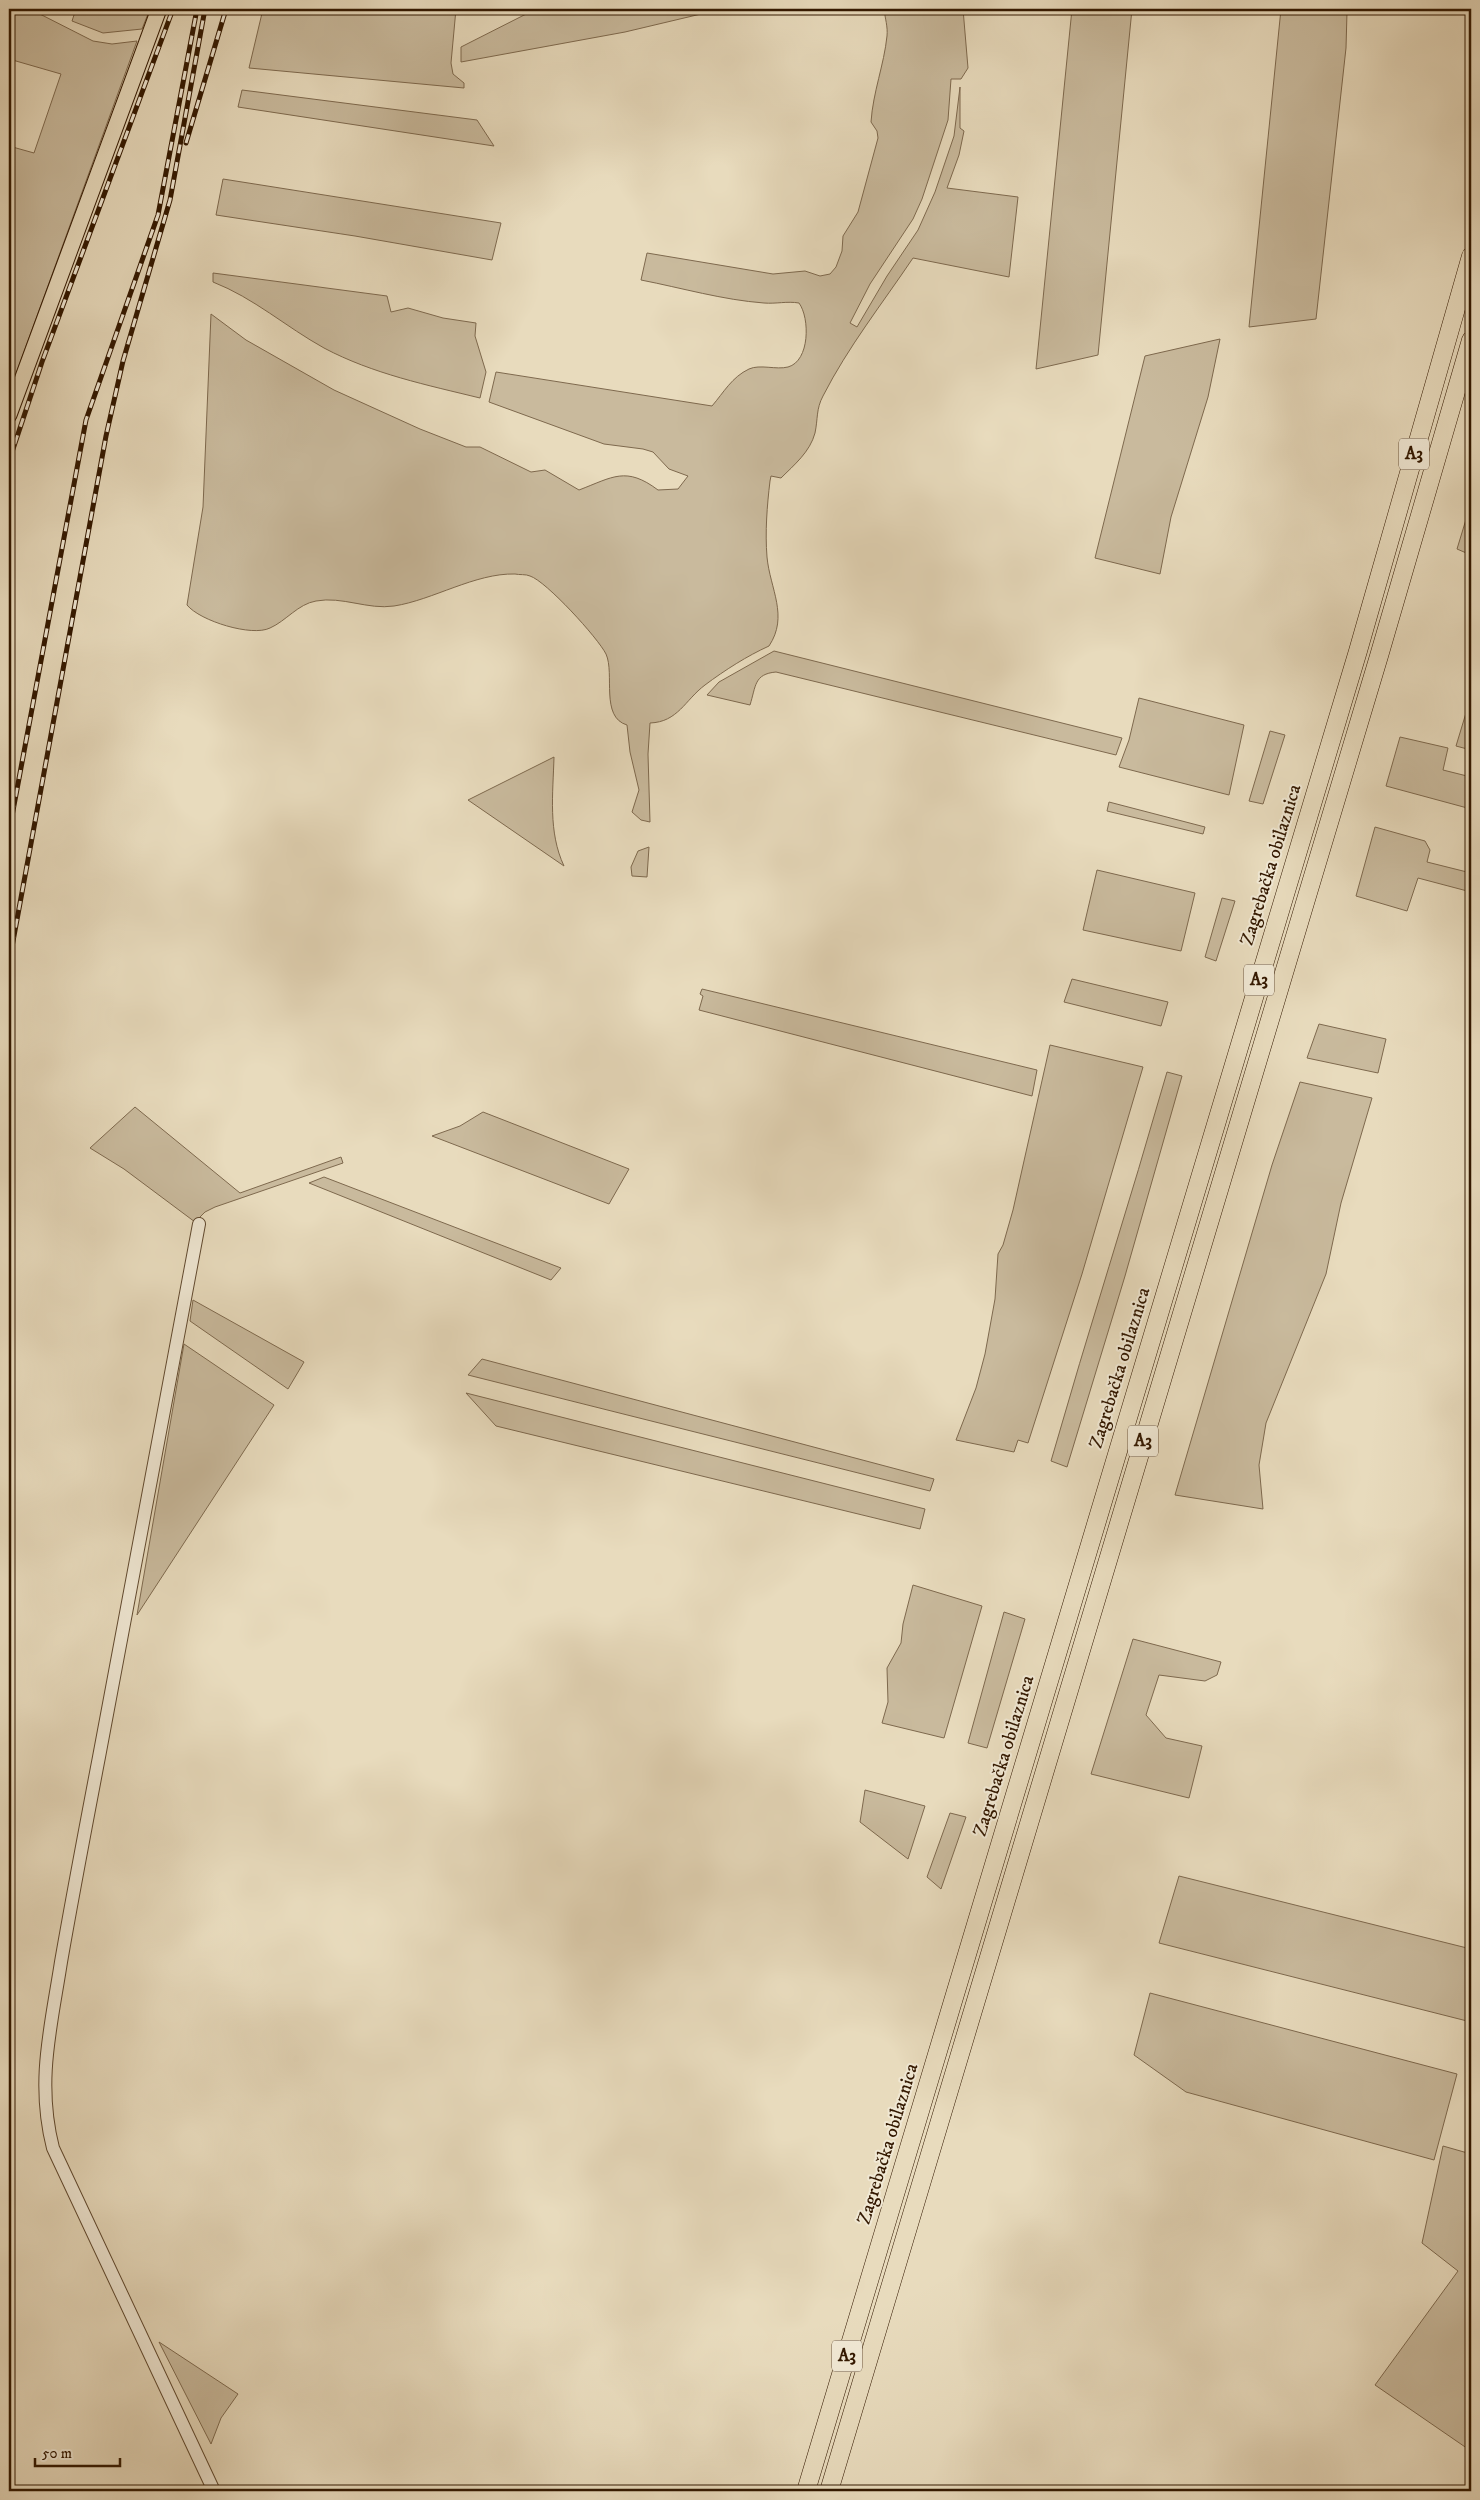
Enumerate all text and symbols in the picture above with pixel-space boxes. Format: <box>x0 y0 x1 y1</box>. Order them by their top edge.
road number: A3 <box>1399 438 1429 469</box>
street label: Zagrebačka obilaznica <box>1236 782 1306 948</box>
road number: A3 <box>1244 964 1274 996</box>
street label: Zagrebačka obilaznica <box>1085 1285 1155 1451</box>
road number: A3 <box>1128 1425 1158 1456</box>
street label: Zagrebačka obilaznica <box>969 1673 1039 1839</box>
street label: Zagrebačka obilaznica <box>853 2061 923 2227</box>
road number: A3 <box>832 2340 862 2372</box>
scale bar <box>35 2435 120 2467</box>
text: 50 m <box>42 2444 72 2463</box>

